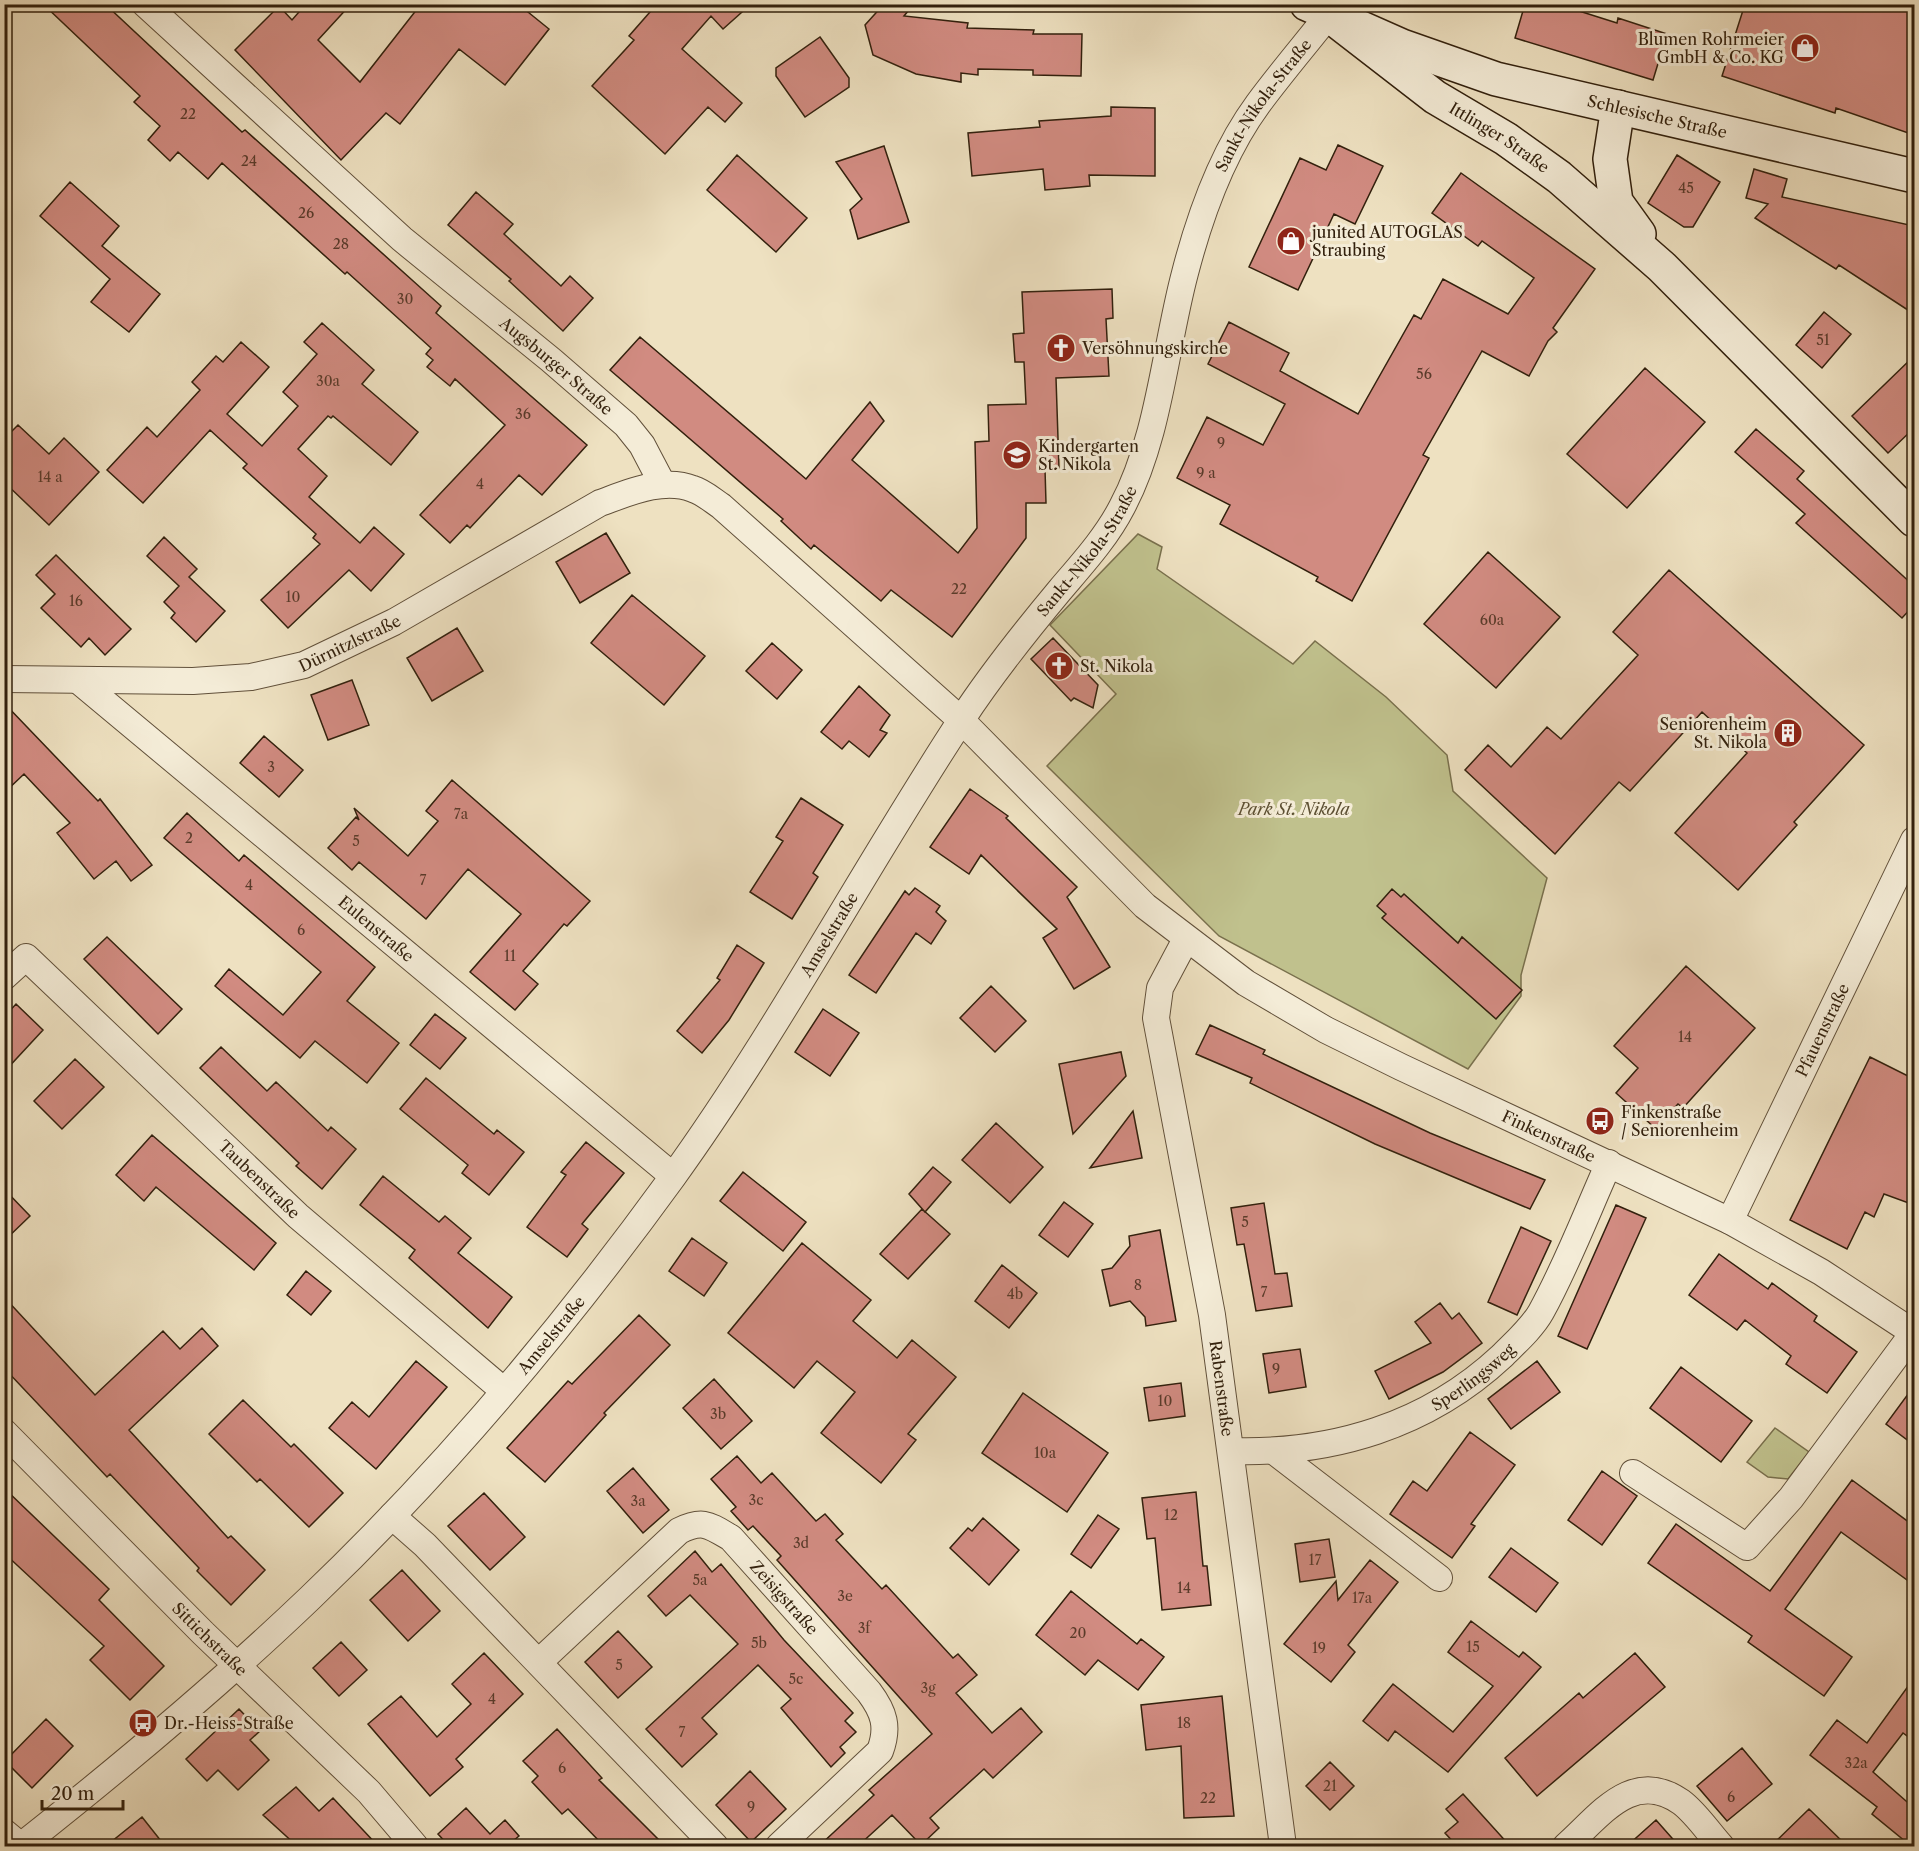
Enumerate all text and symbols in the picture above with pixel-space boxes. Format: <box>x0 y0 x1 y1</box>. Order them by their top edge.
place label: Blumen Rohrmeier GmbH & Co. KG <box>1638 29 1784 67</box>
shop icon: Blumen Rohrmeier GmbH & Co. KG <box>1789 32 1821 64</box>
street label: Sankt-Nikola-Straße <box>1211 35 1315 175</box>
street label: Schlesische Straße <box>1585 91 1729 142</box>
street label: Ittlinger Straße <box>1446 98 1553 177</box>
house number: 22 <box>180 105 196 123</box>
house number: 24 <box>241 152 257 170</box>
house number: 45 <box>1678 179 1694 197</box>
house number: 26 <box>298 204 314 222</box>
place label: junited AUTOGLAS Straubing <box>1309 222 1463 260</box>
shop icon: junited AUTOGLAS Straubing <box>1275 225 1307 257</box>
house number: 28 <box>333 235 349 253</box>
house number: 30 <box>397 290 413 308</box>
street label: Augsburger Straße <box>495 312 617 419</box>
house number: 51 <box>1816 331 1830 349</box>
church icon: Versöhnungskirche <box>1045 332 1077 364</box>
place label: Versöhnungskirche <box>1081 338 1228 358</box>
house number: 56 <box>1416 365 1432 383</box>
house number: 30a <box>316 372 341 390</box>
house number: 36 <box>515 405 531 423</box>
house number: 9 <box>1217 434 1225 452</box>
place label: Kindergarten St. Nikola <box>1038 436 1139 474</box>
school or university icon: Kindergarten St. Nikola <box>1001 439 1033 471</box>
house number: 9 a <box>1196 464 1216 482</box>
house number: 14 a <box>37 468 63 486</box>
house number: 4 <box>476 475 484 493</box>
street label: Sankt-Nikola-Straße <box>1032 483 1141 620</box>
house number: 22 <box>951 580 967 598</box>
house number: 10 <box>286 588 300 606</box>
house number: 16 <box>69 592 83 610</box>
street label: Dürnitzlstraße <box>295 610 404 676</box>
house number: 60a <box>1480 611 1505 629</box>
church icon: St. Nikola <box>1043 650 1075 682</box>
place label: St. Nikola <box>1080 656 1154 676</box>
place label: Seniorenheim St. Nikola <box>1660 714 1768 752</box>
building icon: Seniorenheim St. Nikola <box>1772 717 1804 749</box>
house number: 3 <box>267 758 275 776</box>
park label: Park St. Nikola <box>1236 799 1350 819</box>
house number: 7a <box>454 805 469 823</box>
house number: 2 <box>185 829 193 847</box>
house number: 5 <box>352 832 360 850</box>
house number: 7 <box>420 871 427 889</box>
house number: 4 <box>245 876 253 894</box>
street label: Amselstraße <box>795 888 862 981</box>
street label: Eulenstraße <box>334 891 418 966</box>
house number: 6 <box>297 921 305 939</box>
house number: 11 <box>504 947 516 965</box>
street label: Pfauenstraße <box>1791 980 1853 1080</box>
house number: 14 <box>1678 1028 1692 1046</box>
place label: Finkenstraße / Seniorenheim <box>1621 1102 1739 1140</box>
bus stop icon: Finkenstraße / Seniorenheim <box>1584 1105 1616 1137</box>
street label: Finkenstraße <box>1499 1106 1599 1167</box>
street label: Taubenstraße <box>214 1136 304 1223</box>
house number: 5 <box>1241 1213 1249 1231</box>
house number: 8 <box>1134 1276 1142 1294</box>
house number: 7 <box>1261 1283 1268 1301</box>
house number: 4b <box>1007 1285 1023 1303</box>
street label: Amselstraße <box>513 1292 589 1379</box>
street label: Rabenstraße <box>1206 1339 1238 1438</box>
street label: Sperlingsweg <box>1428 1339 1519 1415</box>
house number: 9 <box>1272 1360 1280 1378</box>
house number: 10 <box>1158 1392 1172 1410</box>
house number: 3b <box>710 1405 726 1423</box>
house number: 10a <box>1034 1444 1057 1462</box>
house number: 3c <box>748 1491 764 1509</box>
house number: 3a <box>630 1492 646 1510</box>
house number: 12 <box>1164 1506 1178 1524</box>
house number: 3d <box>793 1534 810 1552</box>
house number: 17 <box>1309 1551 1321 1569</box>
street label: Zeisigstraße <box>746 1556 823 1639</box>
house number: 5a <box>693 1571 708 1589</box>
house number: 14 <box>1177 1579 1191 1597</box>
house number: 3e <box>837 1587 853 1605</box>
house number: 17a <box>1352 1589 1373 1607</box>
street label: Sittichstraße <box>168 1598 252 1680</box>
house number: 3f <box>858 1619 872 1637</box>
house number: 20 <box>1070 1624 1087 1642</box>
house number: 5b <box>751 1634 767 1652</box>
house number: 15 <box>1466 1638 1480 1656</box>
house number: 19 <box>1312 1639 1326 1657</box>
house number: 5 <box>615 1656 623 1674</box>
house number: 5c <box>789 1670 803 1688</box>
house number: 3g <box>920 1679 936 1697</box>
house number: 4 <box>488 1690 496 1708</box>
bus stop icon: Dr.-Heiss-Straße <box>127 1707 159 1739</box>
place label: Dr.-Heiss-Straße <box>164 1713 294 1733</box>
house number: 18 <box>1177 1714 1191 1732</box>
house number: 7 <box>679 1723 686 1741</box>
house number: 32a <box>1844 1754 1868 1772</box>
house number: 6 <box>558 1759 566 1777</box>
scale bar <box>42 1773 123 1811</box>
house number: 21 <box>1323 1777 1337 1795</box>
text: 20 m <box>51 1783 95 1805</box>
house number: 6 <box>1727 1788 1735 1806</box>
house number: 22 <box>1200 1789 1216 1807</box>
house number: 9 <box>747 1798 755 1816</box>

